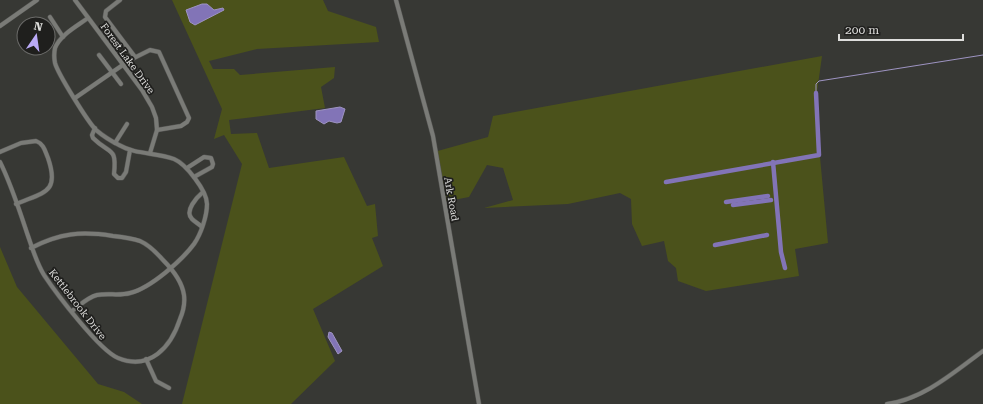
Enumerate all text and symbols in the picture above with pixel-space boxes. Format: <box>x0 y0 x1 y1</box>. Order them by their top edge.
north arrow <box>16 16 56 56</box>
scale bar <box>839 16 963 42</box>
text: N <box>33 19 44 34</box>
street label: Forest Lake Drive <box>98 21 157 96</box>
text: 200 m <box>845 23 879 37</box>
street label: Ark Road <box>442 176 461 223</box>
street label: Kettlebrook Drive <box>47 267 109 342</box>

